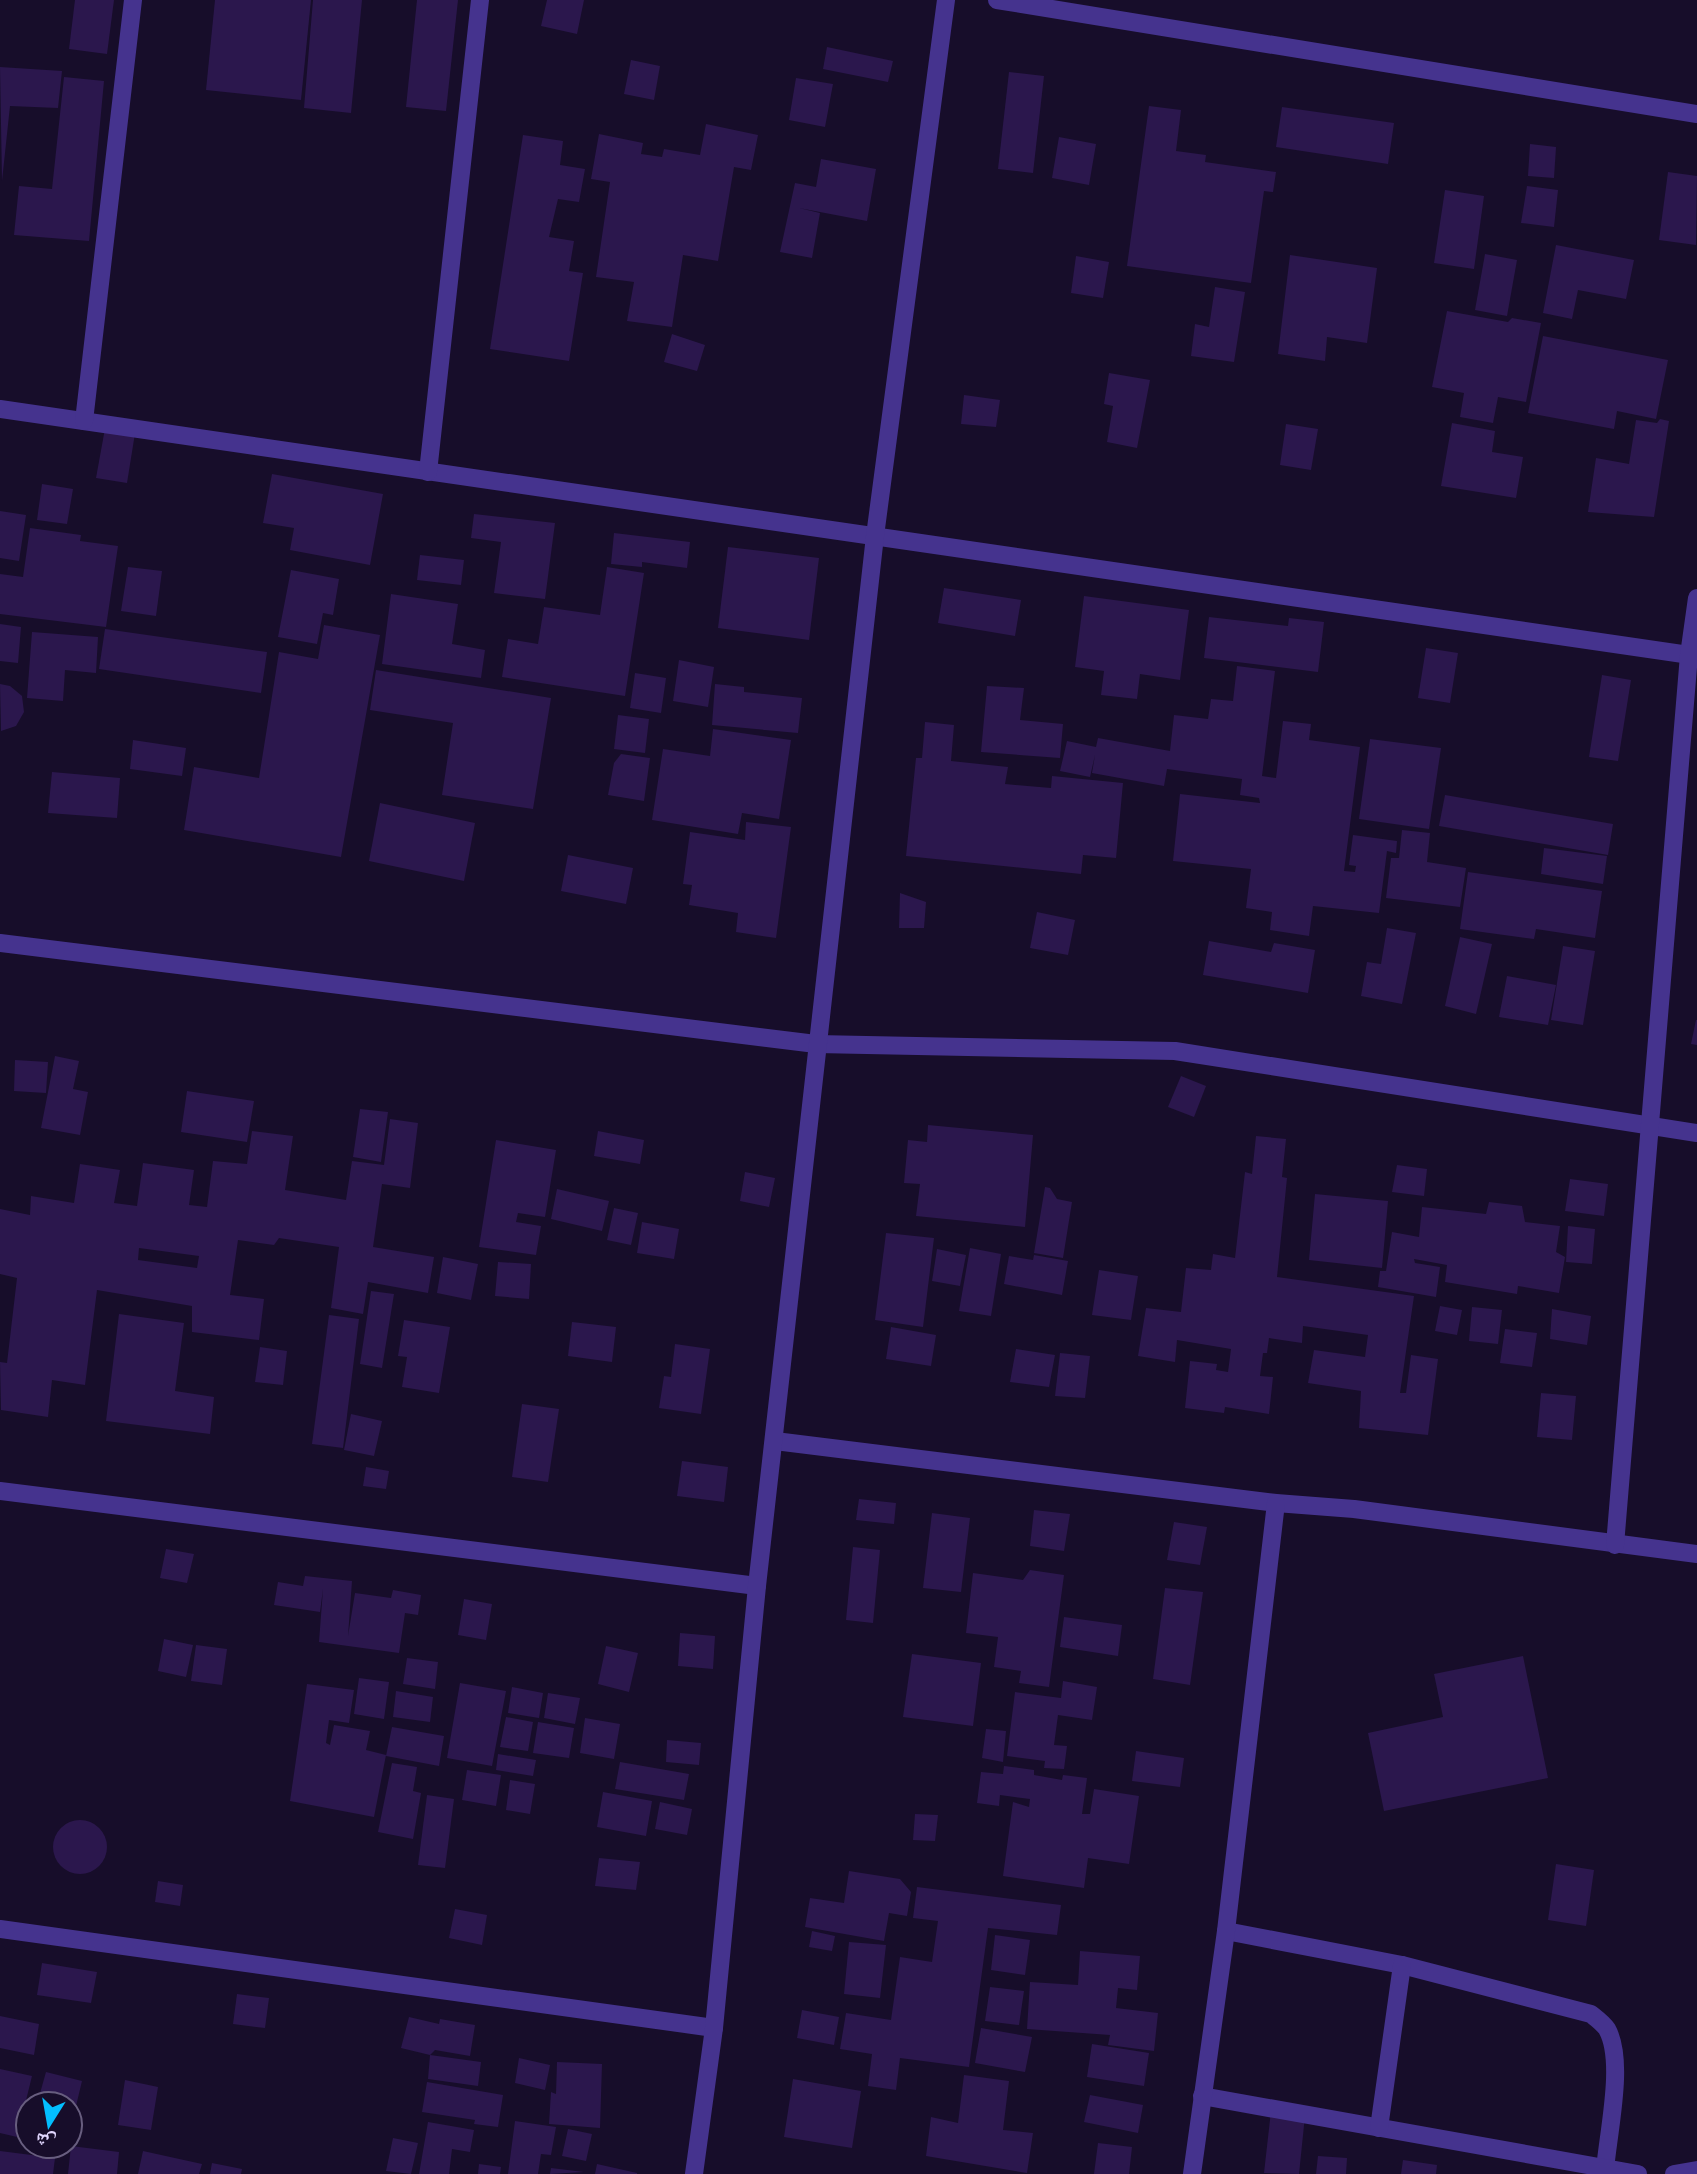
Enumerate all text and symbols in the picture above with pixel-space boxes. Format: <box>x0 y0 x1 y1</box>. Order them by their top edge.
north arrow <box>14 2090 84 2160</box>
text: ش <box>34 2128 58 2153</box>

